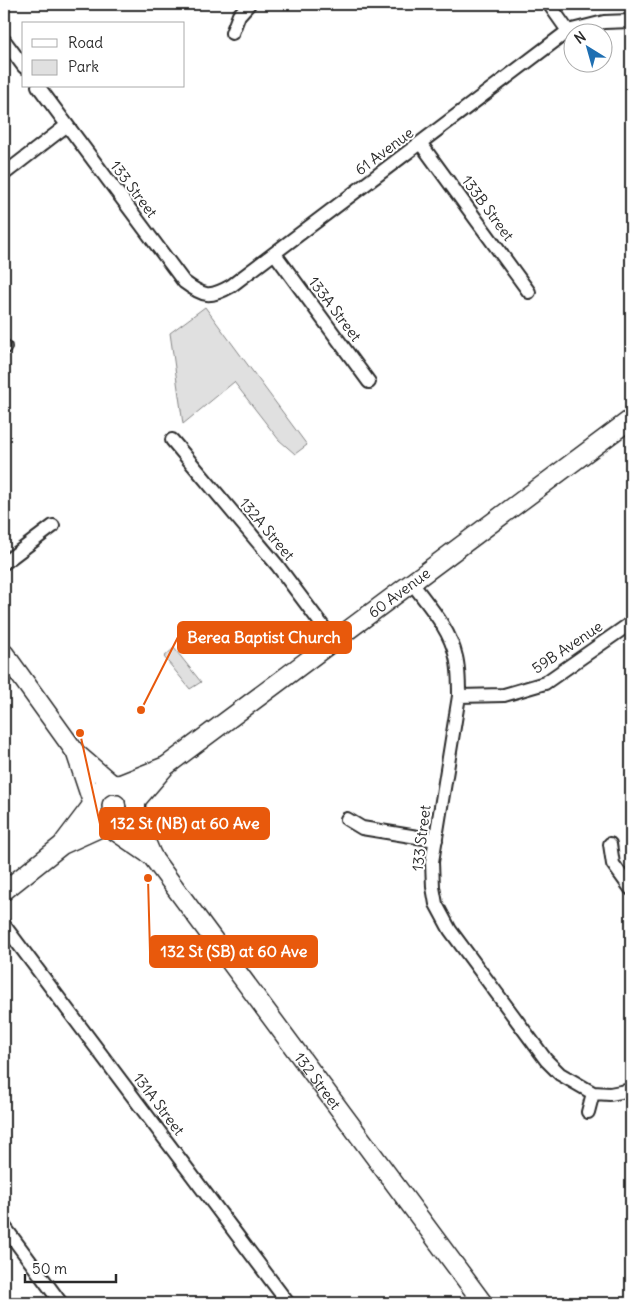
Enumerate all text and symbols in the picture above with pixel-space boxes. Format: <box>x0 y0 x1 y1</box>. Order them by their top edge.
legend <box>22 22 185 88</box>
north arrow <box>562 22 612 72</box>
text: N <box>571 28 589 48</box>
text: Road <box>68 33 103 52</box>
text: Park <box>68 57 99 76</box>
street label: 61 Avenue <box>351 123 417 179</box>
street label: 133 Street <box>106 157 162 221</box>
street label: 133B Street <box>458 171 518 245</box>
street label: 133A Street <box>304 273 366 345</box>
street label: 132A Street <box>235 494 299 564</box>
street label: 60 Avenue <box>364 563 434 622</box>
street label: 59B Avenue <box>528 616 606 678</box>
callout: Berea Baptist Church <box>178 622 351 653</box>
text: Berea Baptist Church <box>187 627 341 648</box>
street label: 133 Street <box>408 804 434 872</box>
callout: 132 St (NB) at 60 Ave <box>100 808 269 839</box>
text: 132 St (NB) at 60 Ave <box>110 813 260 834</box>
callout: 132 St (SB) at 60 Ave <box>150 936 317 967</box>
text: 132 St (SB) at 60 Ave <box>161 941 308 962</box>
street label: 132 Street <box>291 1048 345 1113</box>
street label: 131A Street <box>129 1069 189 1139</box>
scale bar <box>25 1252 116 1284</box>
text: 50 m <box>32 1259 67 1278</box>

